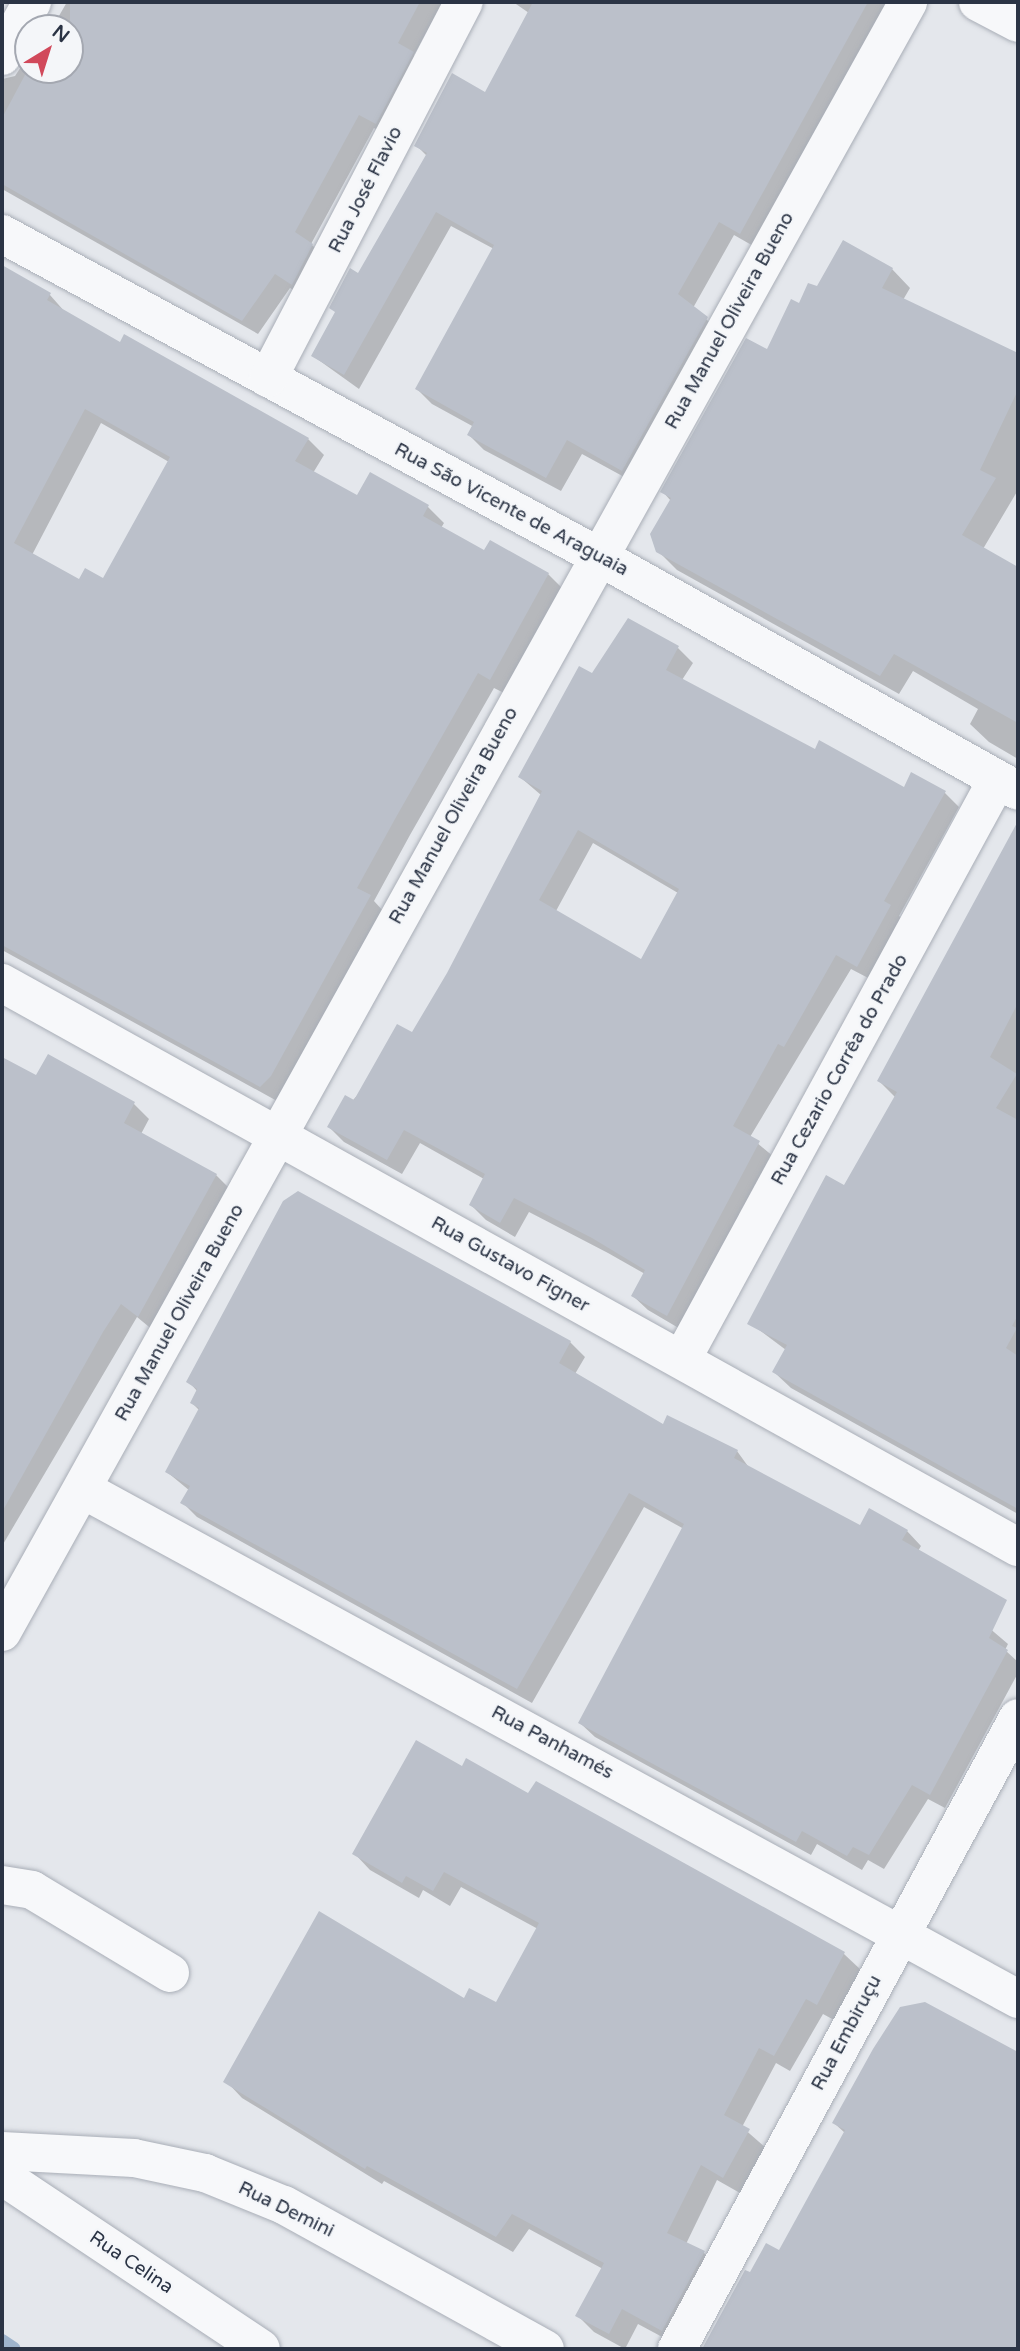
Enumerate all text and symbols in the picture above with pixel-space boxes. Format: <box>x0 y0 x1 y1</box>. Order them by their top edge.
north arrow <box>14 14 84 84</box>
text: N <box>48 21 73 47</box>
street label: Rua José Flavio <box>324 123 408 257</box>
street label: Rua Manuel Oliveira Bueno <box>661 208 799 434</box>
street label: Rua São Vicente de Araguaia <box>390 439 632 581</box>
street label: Rua Manuel Oliveira Bueno <box>385 703 523 929</box>
street label: Rua Cezario Corrêa do Prado <box>767 950 913 1190</box>
street label: Rua Manuel Oliveira Bueno <box>111 1200 249 1426</box>
street label: Rua Gustavo Figner <box>427 1212 593 1318</box>
street label: Rua Panhamés <box>487 1701 617 1785</box>
street label: Rua Embiruçu <box>807 1971 887 2095</box>
street label: Rua Demini <box>234 2177 338 2243</box>
street label: Rua Celina <box>85 2227 177 2299</box>

